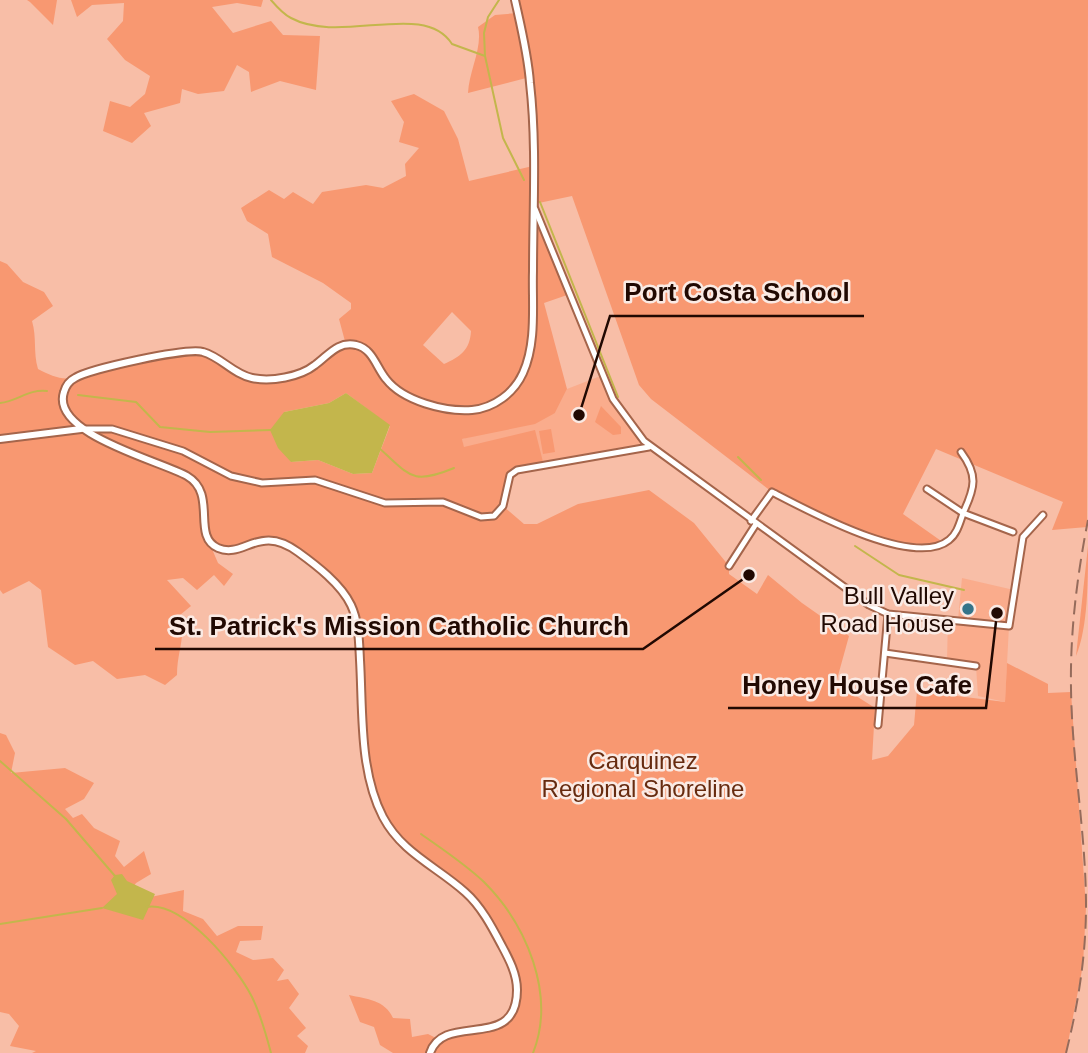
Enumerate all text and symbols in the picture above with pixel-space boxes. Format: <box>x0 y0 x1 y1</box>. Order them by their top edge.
callout: Port Costa School <box>610 269 864 316</box>
text: Port Costa School <box>624 277 850 307</box>
place label: Bull Valley Road House <box>821 582 954 637</box>
marker: Bull Valley Road House <box>960 601 976 617</box>
callout: St. Patrick's Mission Catholic Church <box>155 602 643 649</box>
text: St. Patrick's Mission Catholic Church <box>169 611 629 641</box>
callout: Honey House Cafe <box>728 661 986 708</box>
text: Honey House Cafe <box>742 670 972 700</box>
park label: Carquinez Regional Shoreline <box>542 747 744 802</box>

